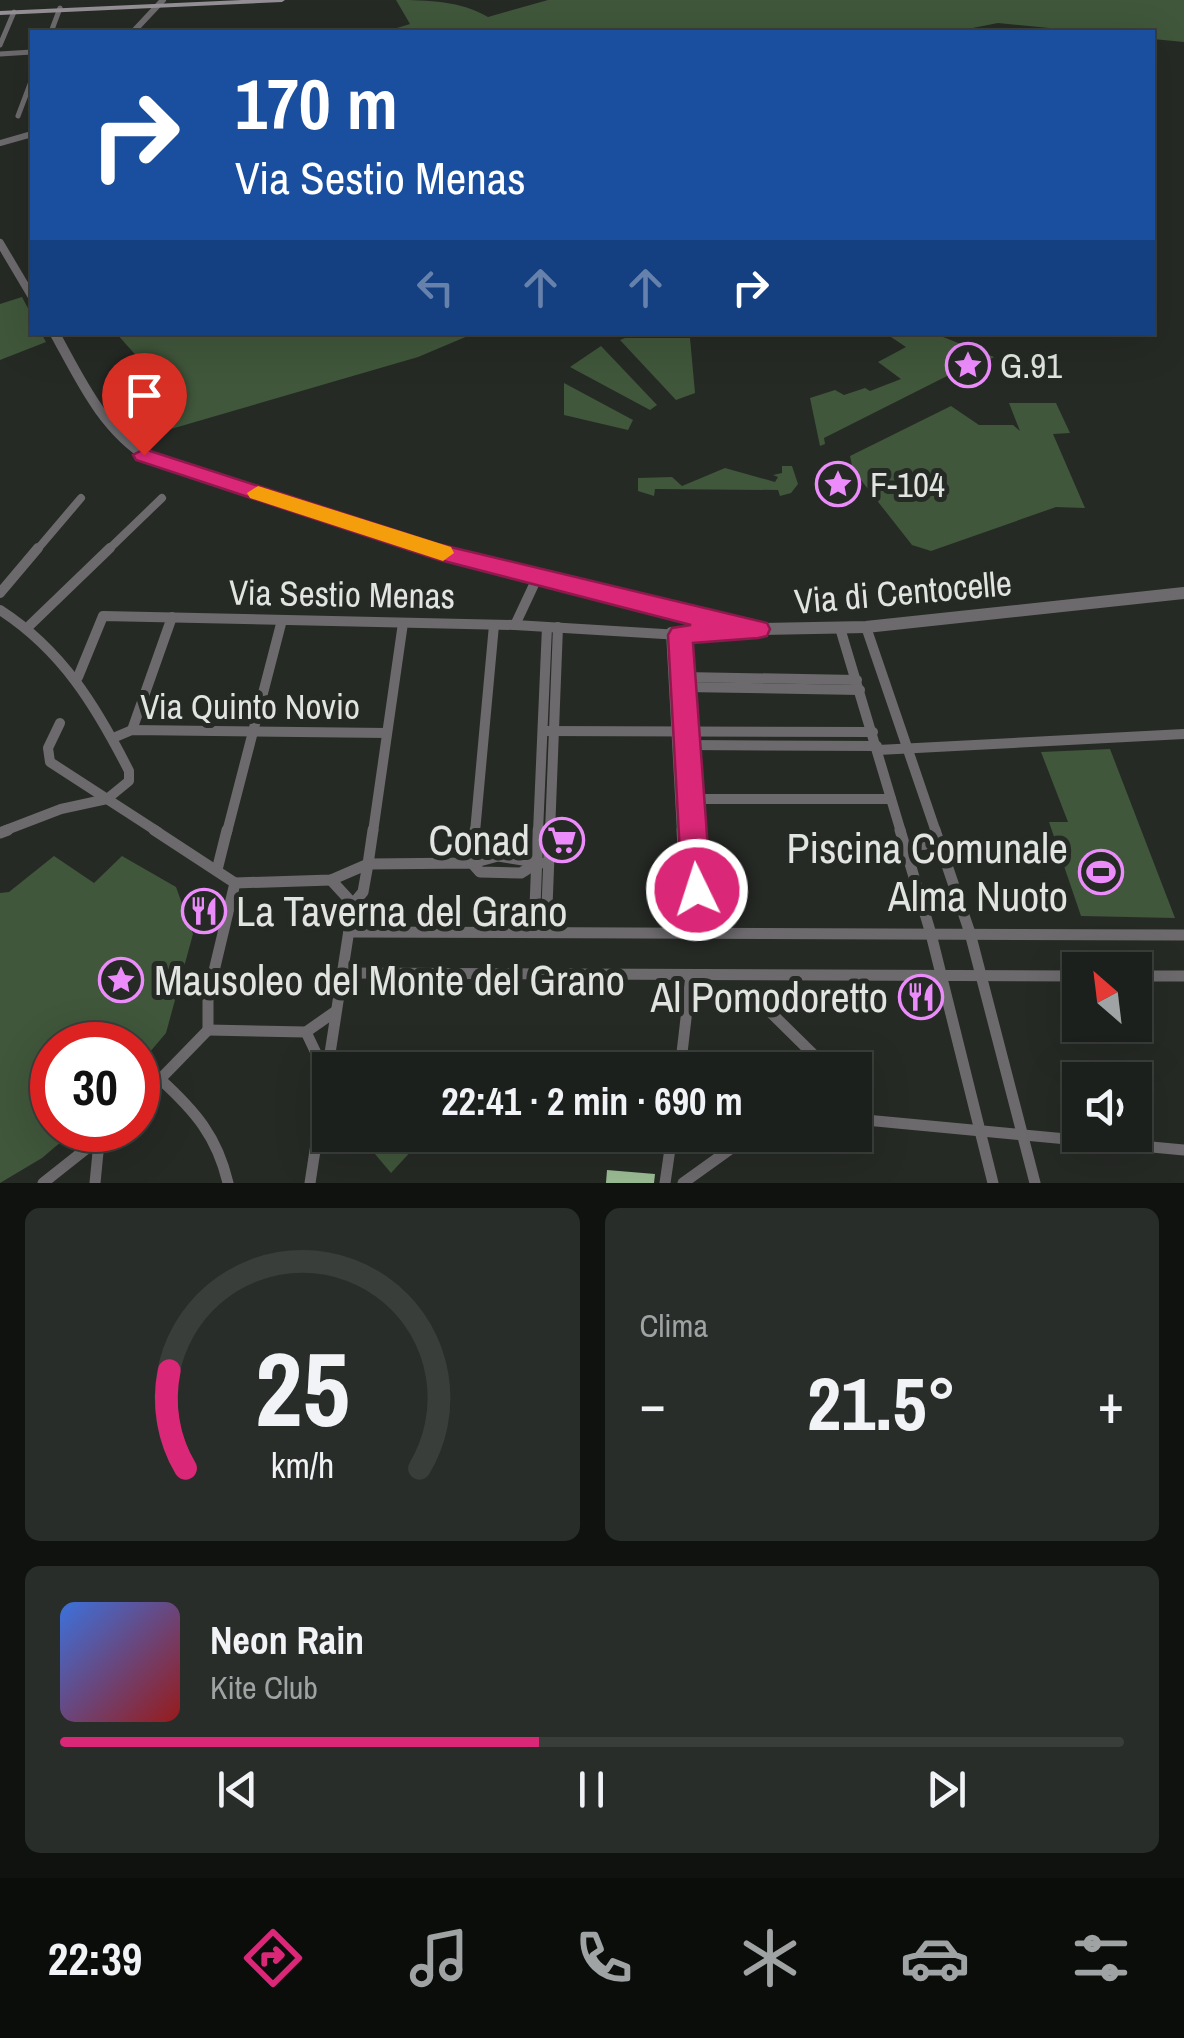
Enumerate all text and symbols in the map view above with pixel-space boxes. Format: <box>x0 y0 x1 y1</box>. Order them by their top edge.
text: 170 m <box>235 57 398 151</box>
icon: right <box>70 70 200 200</box>
text: Via Sestio Menas <box>235 147 526 208</box>
icon: left <box>408 260 463 315</box>
icon: ahead <box>513 260 568 315</box>
icon: ahead <box>618 260 673 315</box>
icon: right <box>723 260 778 315</box>
place icon: G.91 <box>945 342 991 388</box>
place label: G.91 <box>1000 342 1062 389</box>
pin <box>102 353 187 456</box>
icon: arrive <box>117 368 172 423</box>
place icon: F-104 <box>815 461 861 507</box>
place label: F-104 <box>870 461 945 508</box>
street label: Via di Centocelle <box>792 559 1014 625</box>
street label: Via Sestio Menas <box>229 569 455 619</box>
street label: Via Quinto Novio <box>140 683 360 730</box>
place label: Conad <box>429 812 530 868</box>
supermarket icon: Conad <box>539 817 585 863</box>
place label: Piscina Comunale Alma Nuoto <box>787 820 1068 924</box>
position arrow <box>645 838 749 942</box>
sports icon: Piscina Comunale Alma Nuoto <box>1078 849 1124 895</box>
place label: La Taverna del Grano <box>236 883 567 939</box>
restaurant icon: La Taverna del Grano <box>181 888 227 934</box>
place label: Mausoleo del Monte del Grano <box>154 952 625 1008</box>
north arrow <box>1062 952 1152 1042</box>
map controls <box>1062 952 1152 1152</box>
place icon: Mausoleo del Monte del Grano <box>98 957 144 1003</box>
place label: Al Pomodoretto <box>650 969 888 1025</box>
restaurant icon: Al Pomodoretto <box>898 974 944 1020</box>
speed limit sign: 30 <box>30 1022 160 1152</box>
button: sound <box>1062 1062 1152 1152</box>
text: 22:41 · 2 min · 690 m <box>441 1076 743 1127</box>
text: Clima <box>640 1304 708 1347</box>
text: 25 <box>255 1318 350 1458</box>
text: 21.5° <box>807 1352 957 1453</box>
text: − <box>640 1366 666 1440</box>
text: + <box>1098 1366 1124 1440</box>
text: km/h <box>270 1441 334 1489</box>
text: Neon Rain <box>210 1615 364 1666</box>
text: Kite Club <box>210 1666 318 1709</box>
icon: previous <box>210 1762 265 1817</box>
icon: pause <box>564 1762 619 1817</box>
icon: next <box>919 1762 974 1817</box>
icon: directions <box>238 1923 308 1993</box>
icon: music <box>404 1923 474 1993</box>
icon: phone <box>569 1923 639 1993</box>
icon: climate <box>735 1923 805 1993</box>
icon: car <box>900 1923 970 1993</box>
icon: filters <box>1066 1923 1136 1993</box>
text: 22:39 <box>48 1928 142 1989</box>

